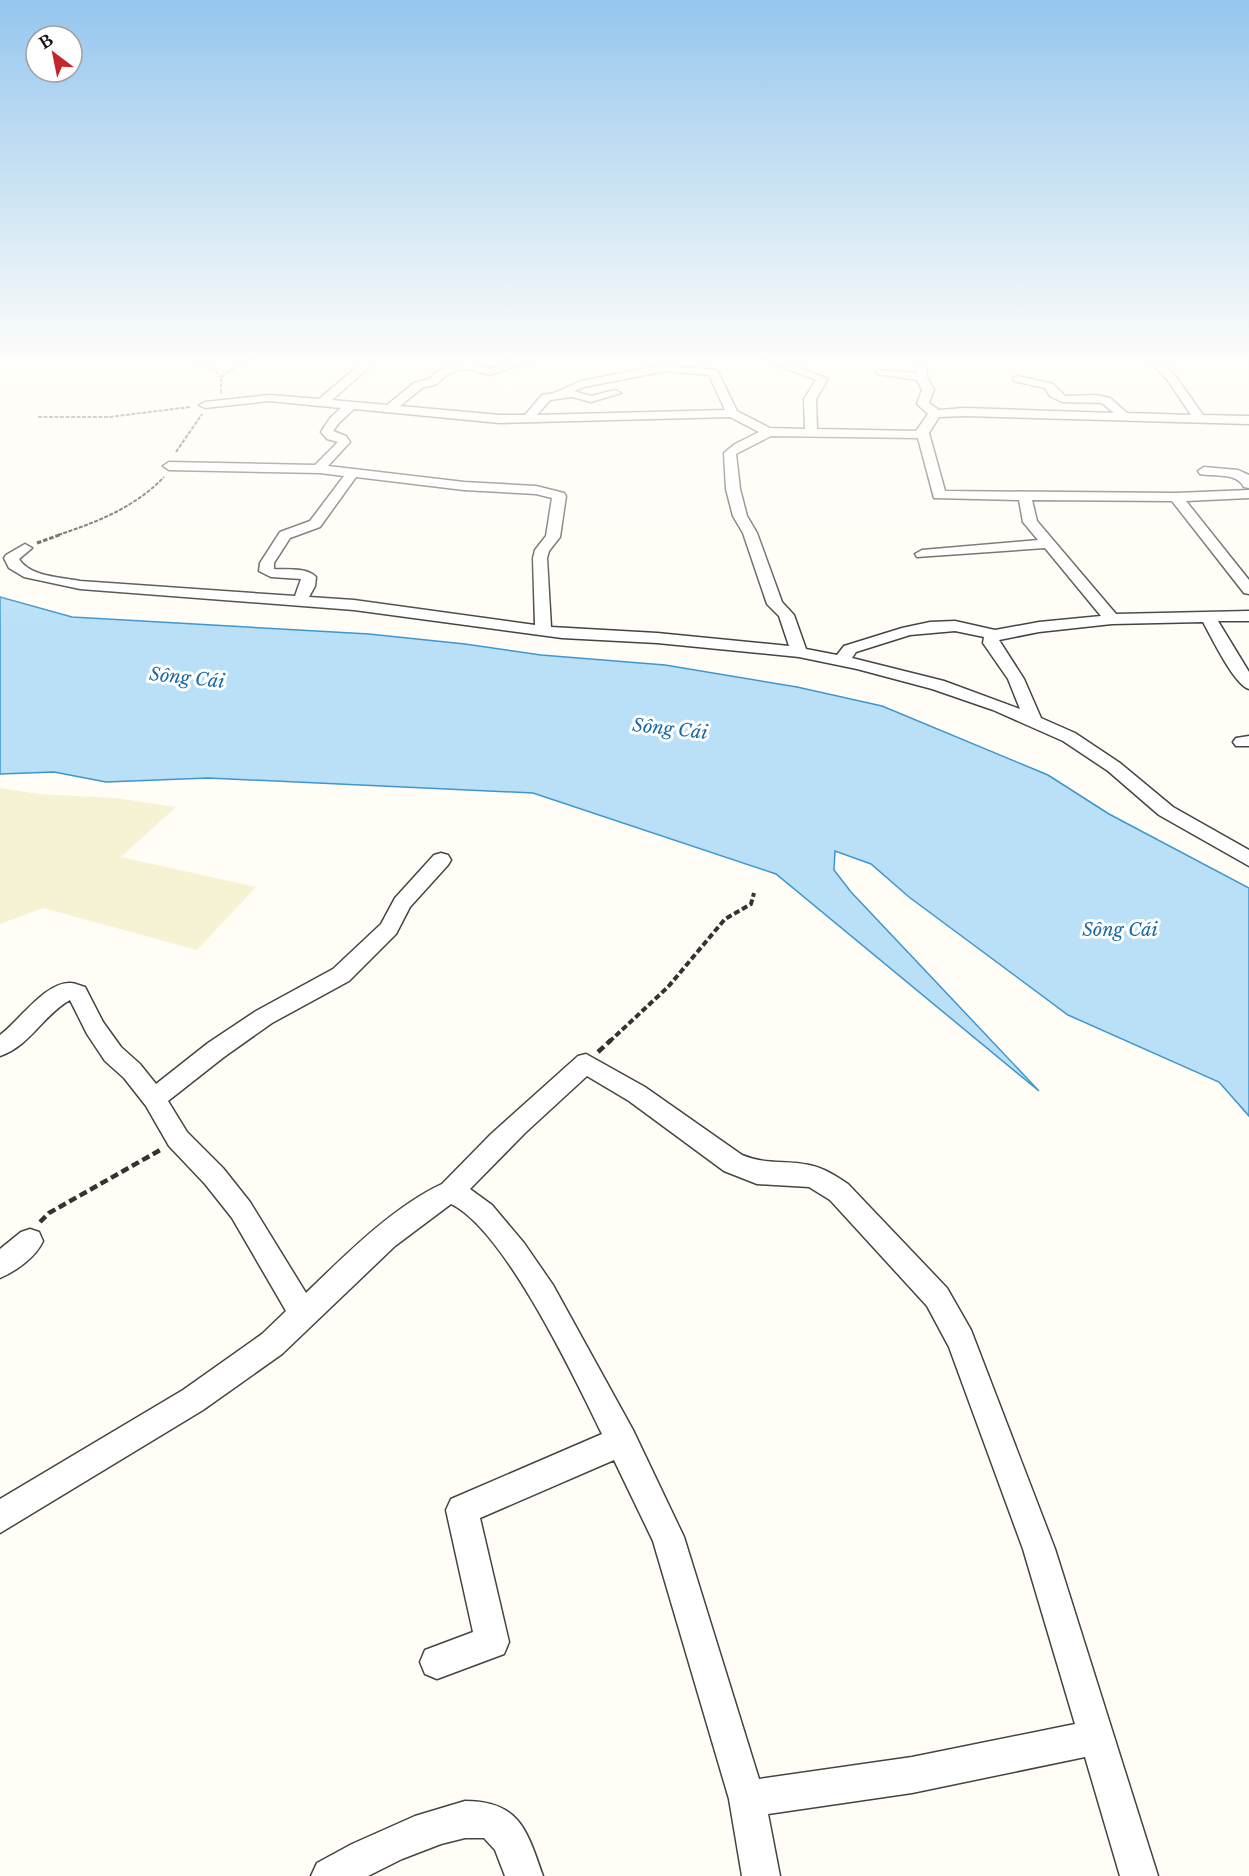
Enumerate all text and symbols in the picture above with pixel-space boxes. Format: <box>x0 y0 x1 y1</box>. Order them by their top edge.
north arrow <box>24 24 84 84</box>
text: B <box>35 29 57 53</box>
water label: Sông Cái <box>148 663 227 693</box>
water label: Sông Cái <box>631 714 710 744</box>
water label: Sông Cái <box>1082 919 1159 941</box>

